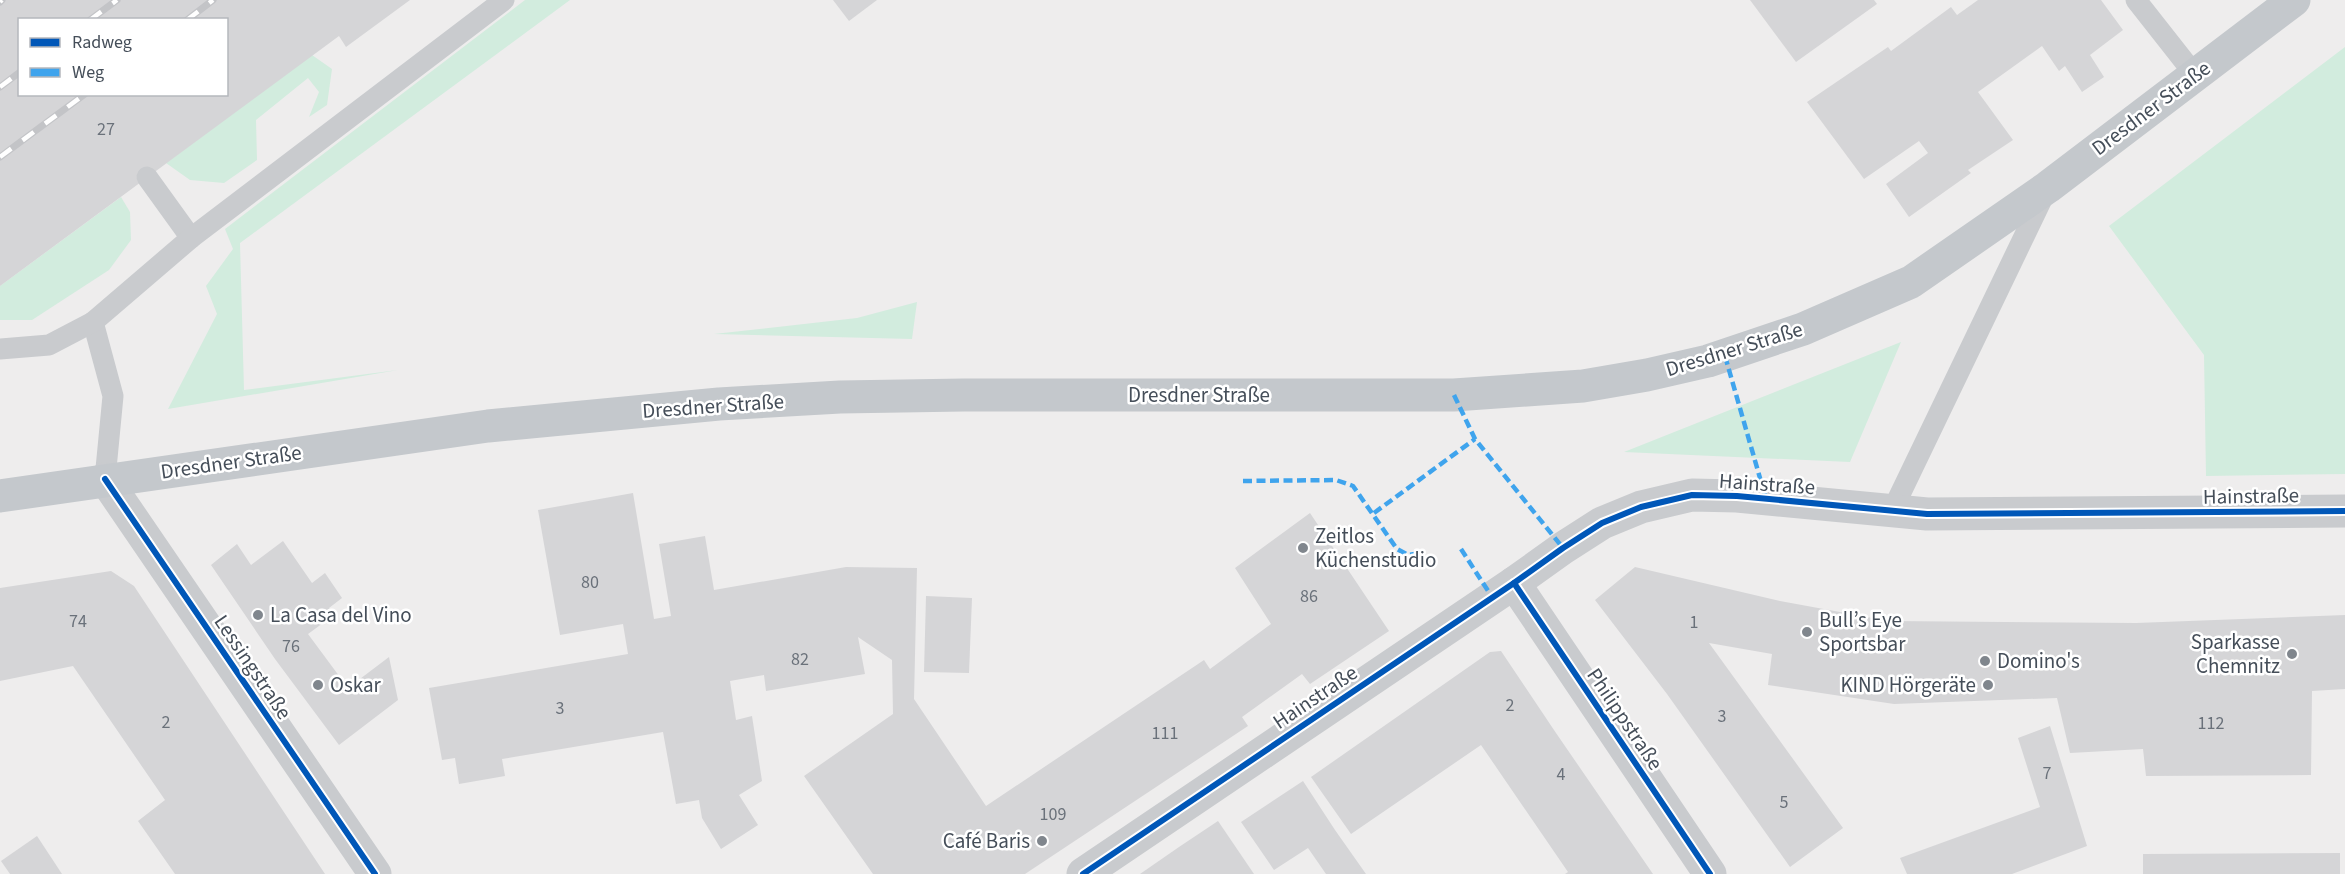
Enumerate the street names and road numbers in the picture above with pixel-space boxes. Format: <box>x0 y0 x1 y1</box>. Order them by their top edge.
street label: Dresdner Straße <box>2085 53 2217 163</box>
street label: Dresdner Straße <box>1662 314 1806 384</box>
street label: Dresdner Straße <box>1128 380 1270 410</box>
street label: Dresdner Straße <box>641 386 785 426</box>
street label: Dresdner Straße <box>159 437 303 487</box>
street label: Hainstraße <box>1718 466 1816 502</box>
street label: Hainstraße <box>2203 480 2299 512</box>
street label: Lessingstraße <box>207 609 299 725</box>
street label: Hainstraße <box>1267 658 1363 736</box>
street label: Philippstraße <box>1580 662 1670 776</box>

